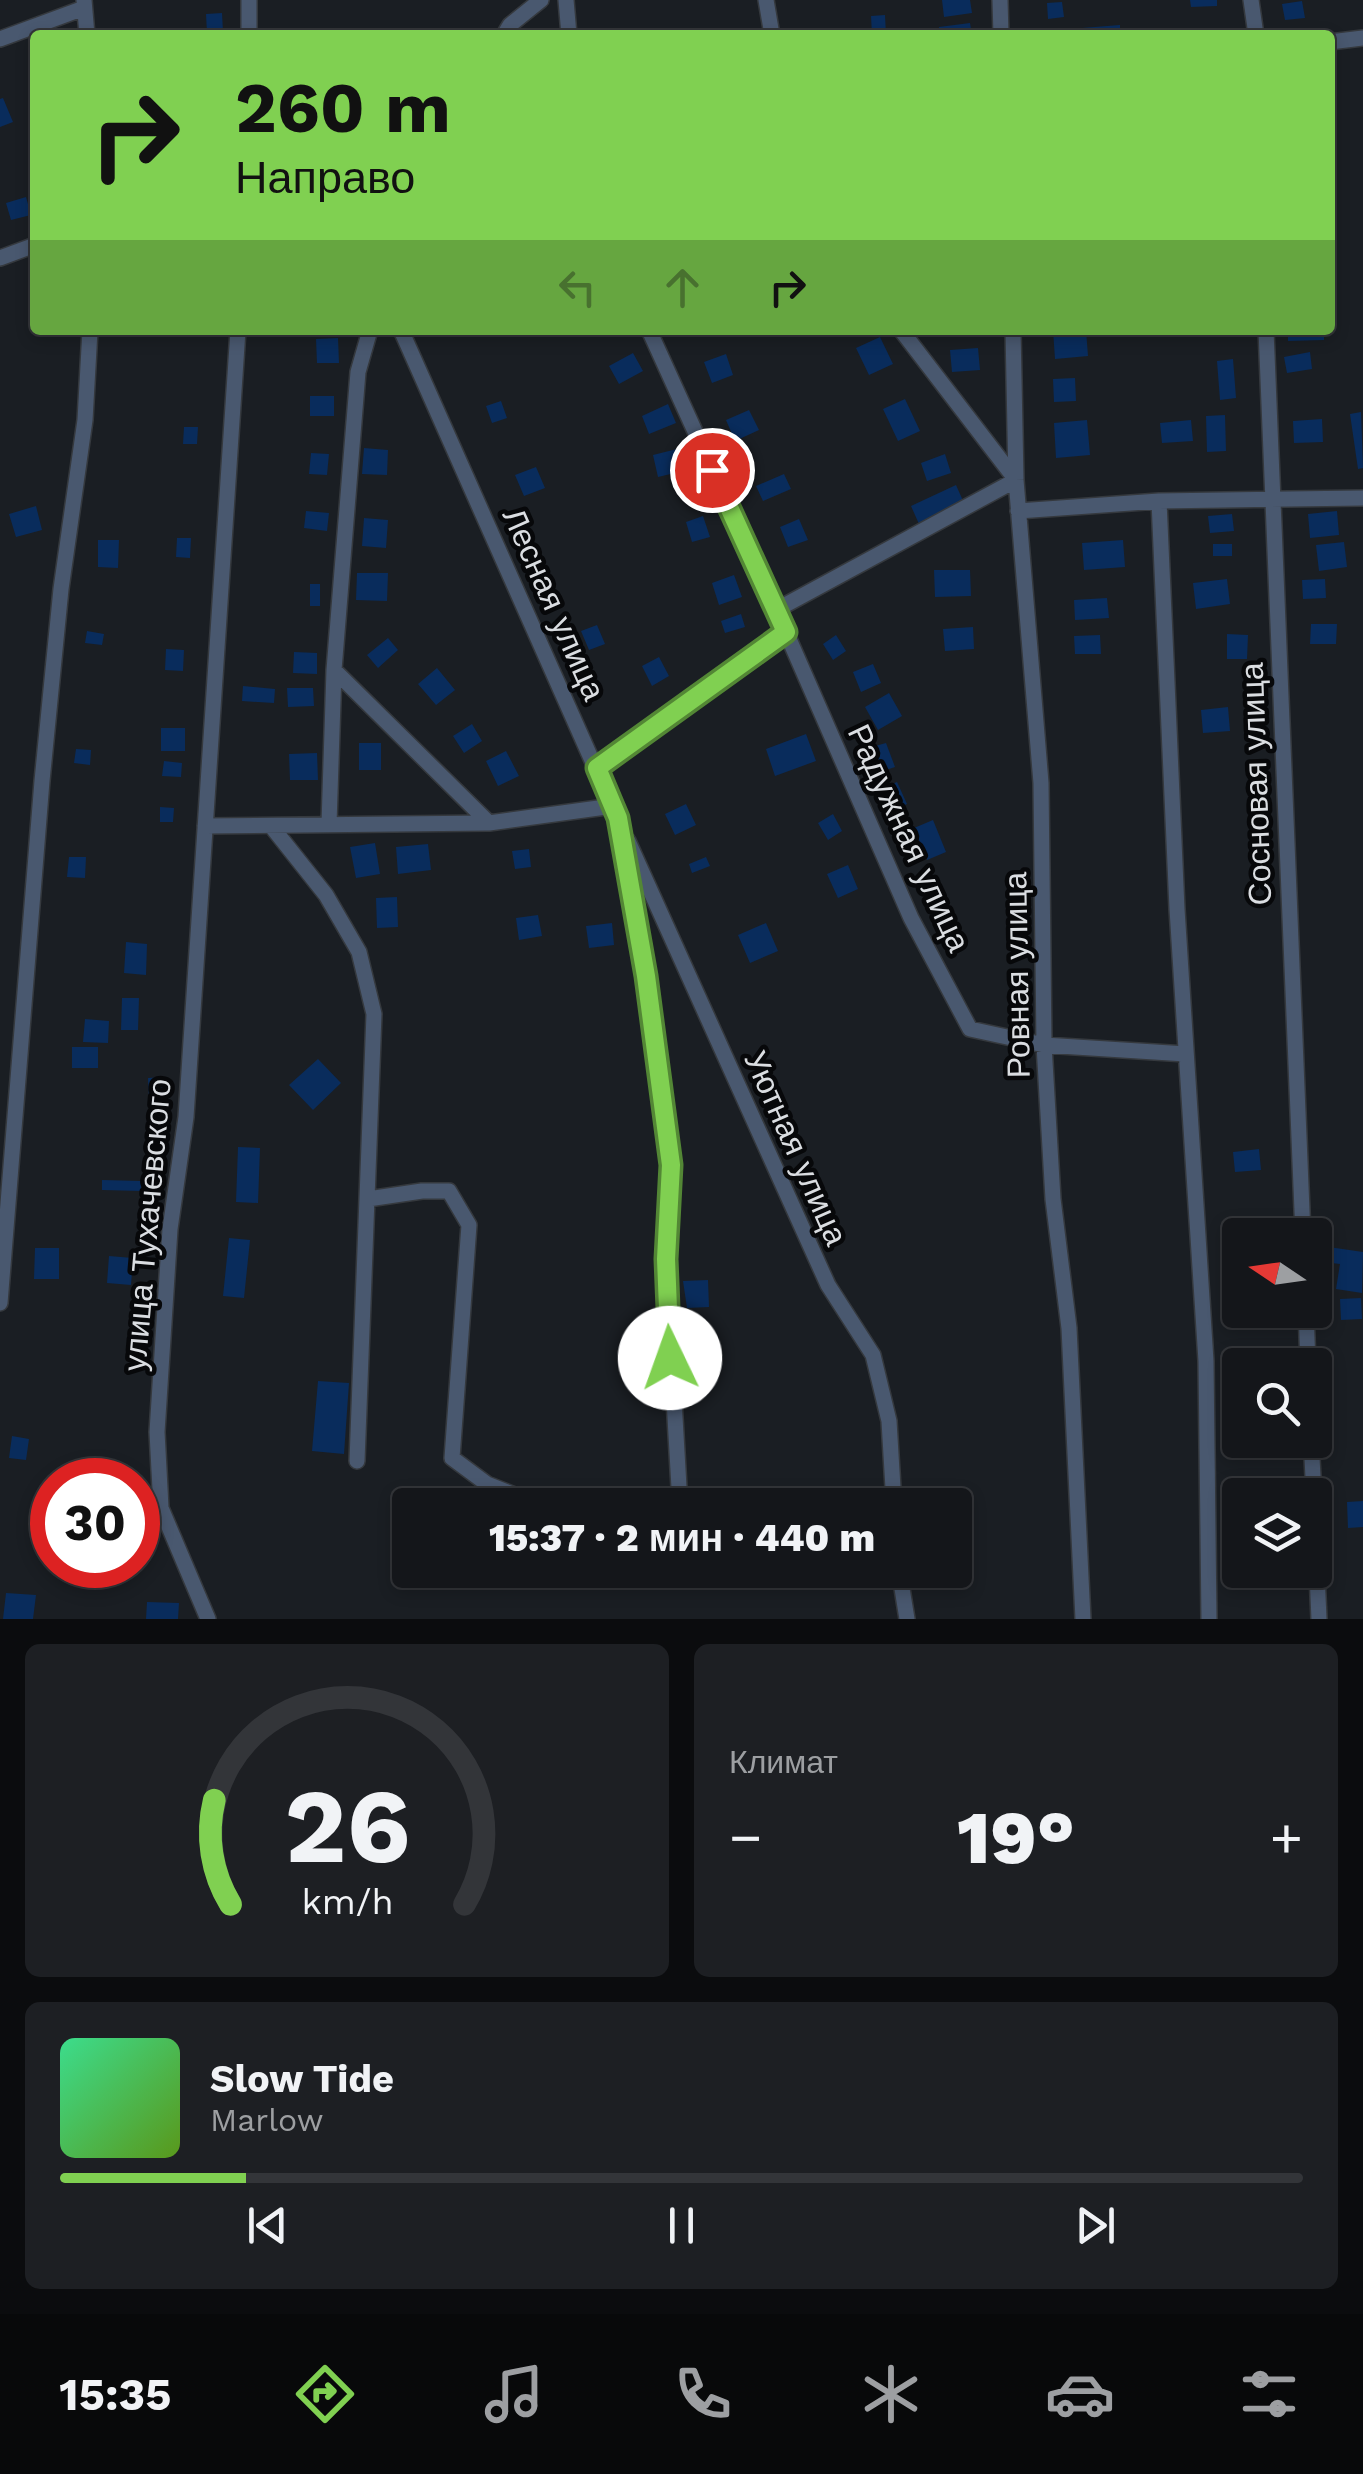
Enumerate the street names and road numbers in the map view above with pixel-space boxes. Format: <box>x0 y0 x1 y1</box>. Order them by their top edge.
street label: Лесная улица <box>495 502 613 706</box>
street label: Сосновая улица <box>1233 662 1279 906</box>
street label: Радужная улица <box>840 718 978 958</box>
street label: Ровная улица <box>996 871 1038 1079</box>
street label: Уютная улица <box>736 1045 856 1251</box>
street label: улица Тухачевского <box>115 1077 179 1373</box>

